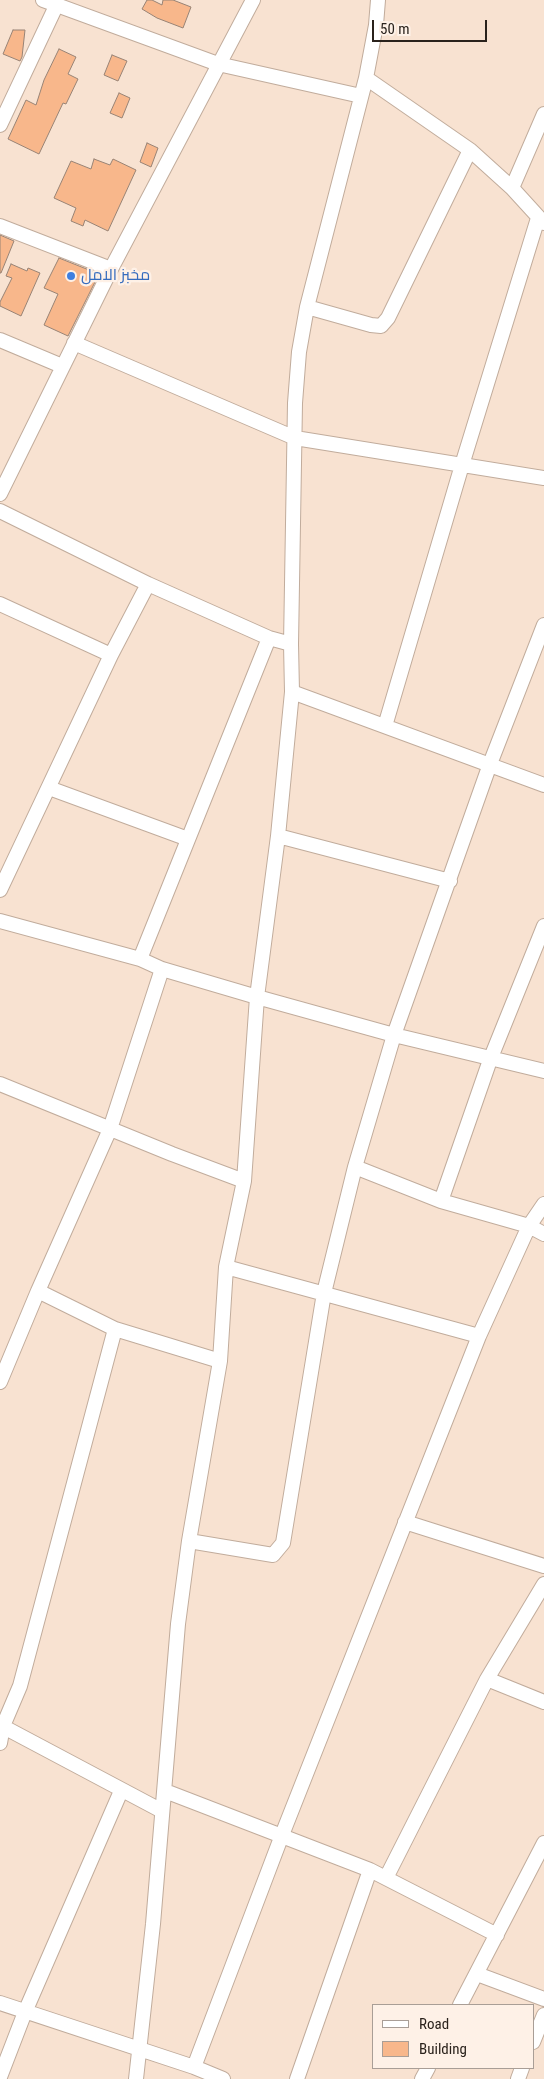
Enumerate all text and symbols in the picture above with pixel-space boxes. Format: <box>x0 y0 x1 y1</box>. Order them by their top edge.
scale bar <box>374 10 489 42</box>
text: 50 m <box>380 20 410 38</box>
place label: مخبز الامل <box>81 266 150 286</box>
marker: مخبز الامل <box>65 270 77 282</box>
legend <box>372 2004 534 2069</box>
text: Road <box>419 2015 449 2033</box>
text: Building <box>419 2040 467 2058</box>

